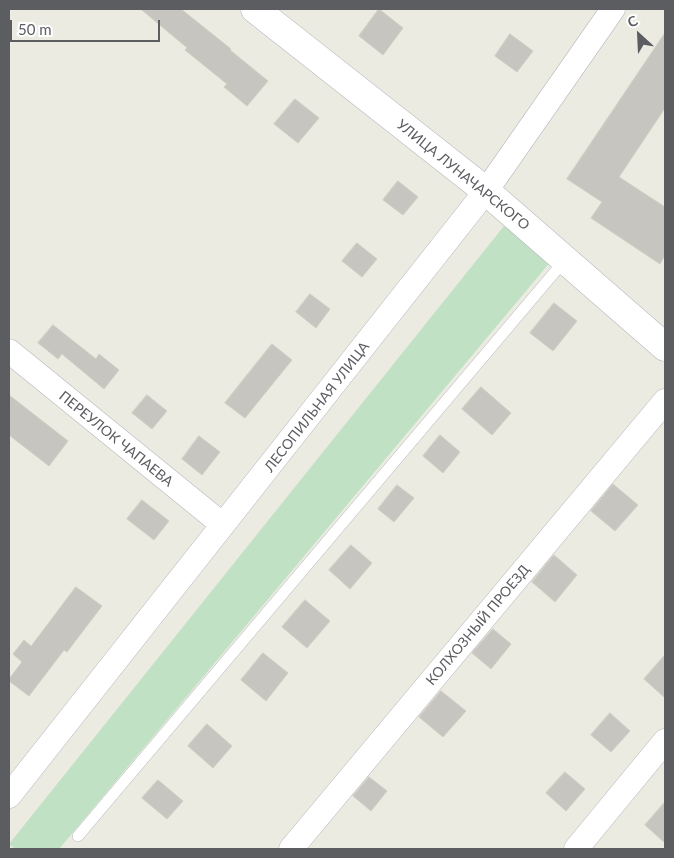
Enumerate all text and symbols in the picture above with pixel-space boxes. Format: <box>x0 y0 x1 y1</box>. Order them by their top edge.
scale bar <box>12 10 162 42</box>
north arrow <box>614 10 664 60</box>
text: С <box>625 11 640 31</box>
text: 50 m <box>18 20 52 38</box>
street label: УЛИЦА ЛУНАЧАРСКОГО <box>393 116 533 234</box>
street label: ЛЕСОПИЛЬНАЯ УЛИЦА <box>261 339 373 475</box>
street label: ПЕРЕУЛОК ЧАПАЕВА <box>56 388 176 490</box>
street label: КОЛХОЗНЫЙ ПРОЕЗД <box>423 561 533 689</box>

